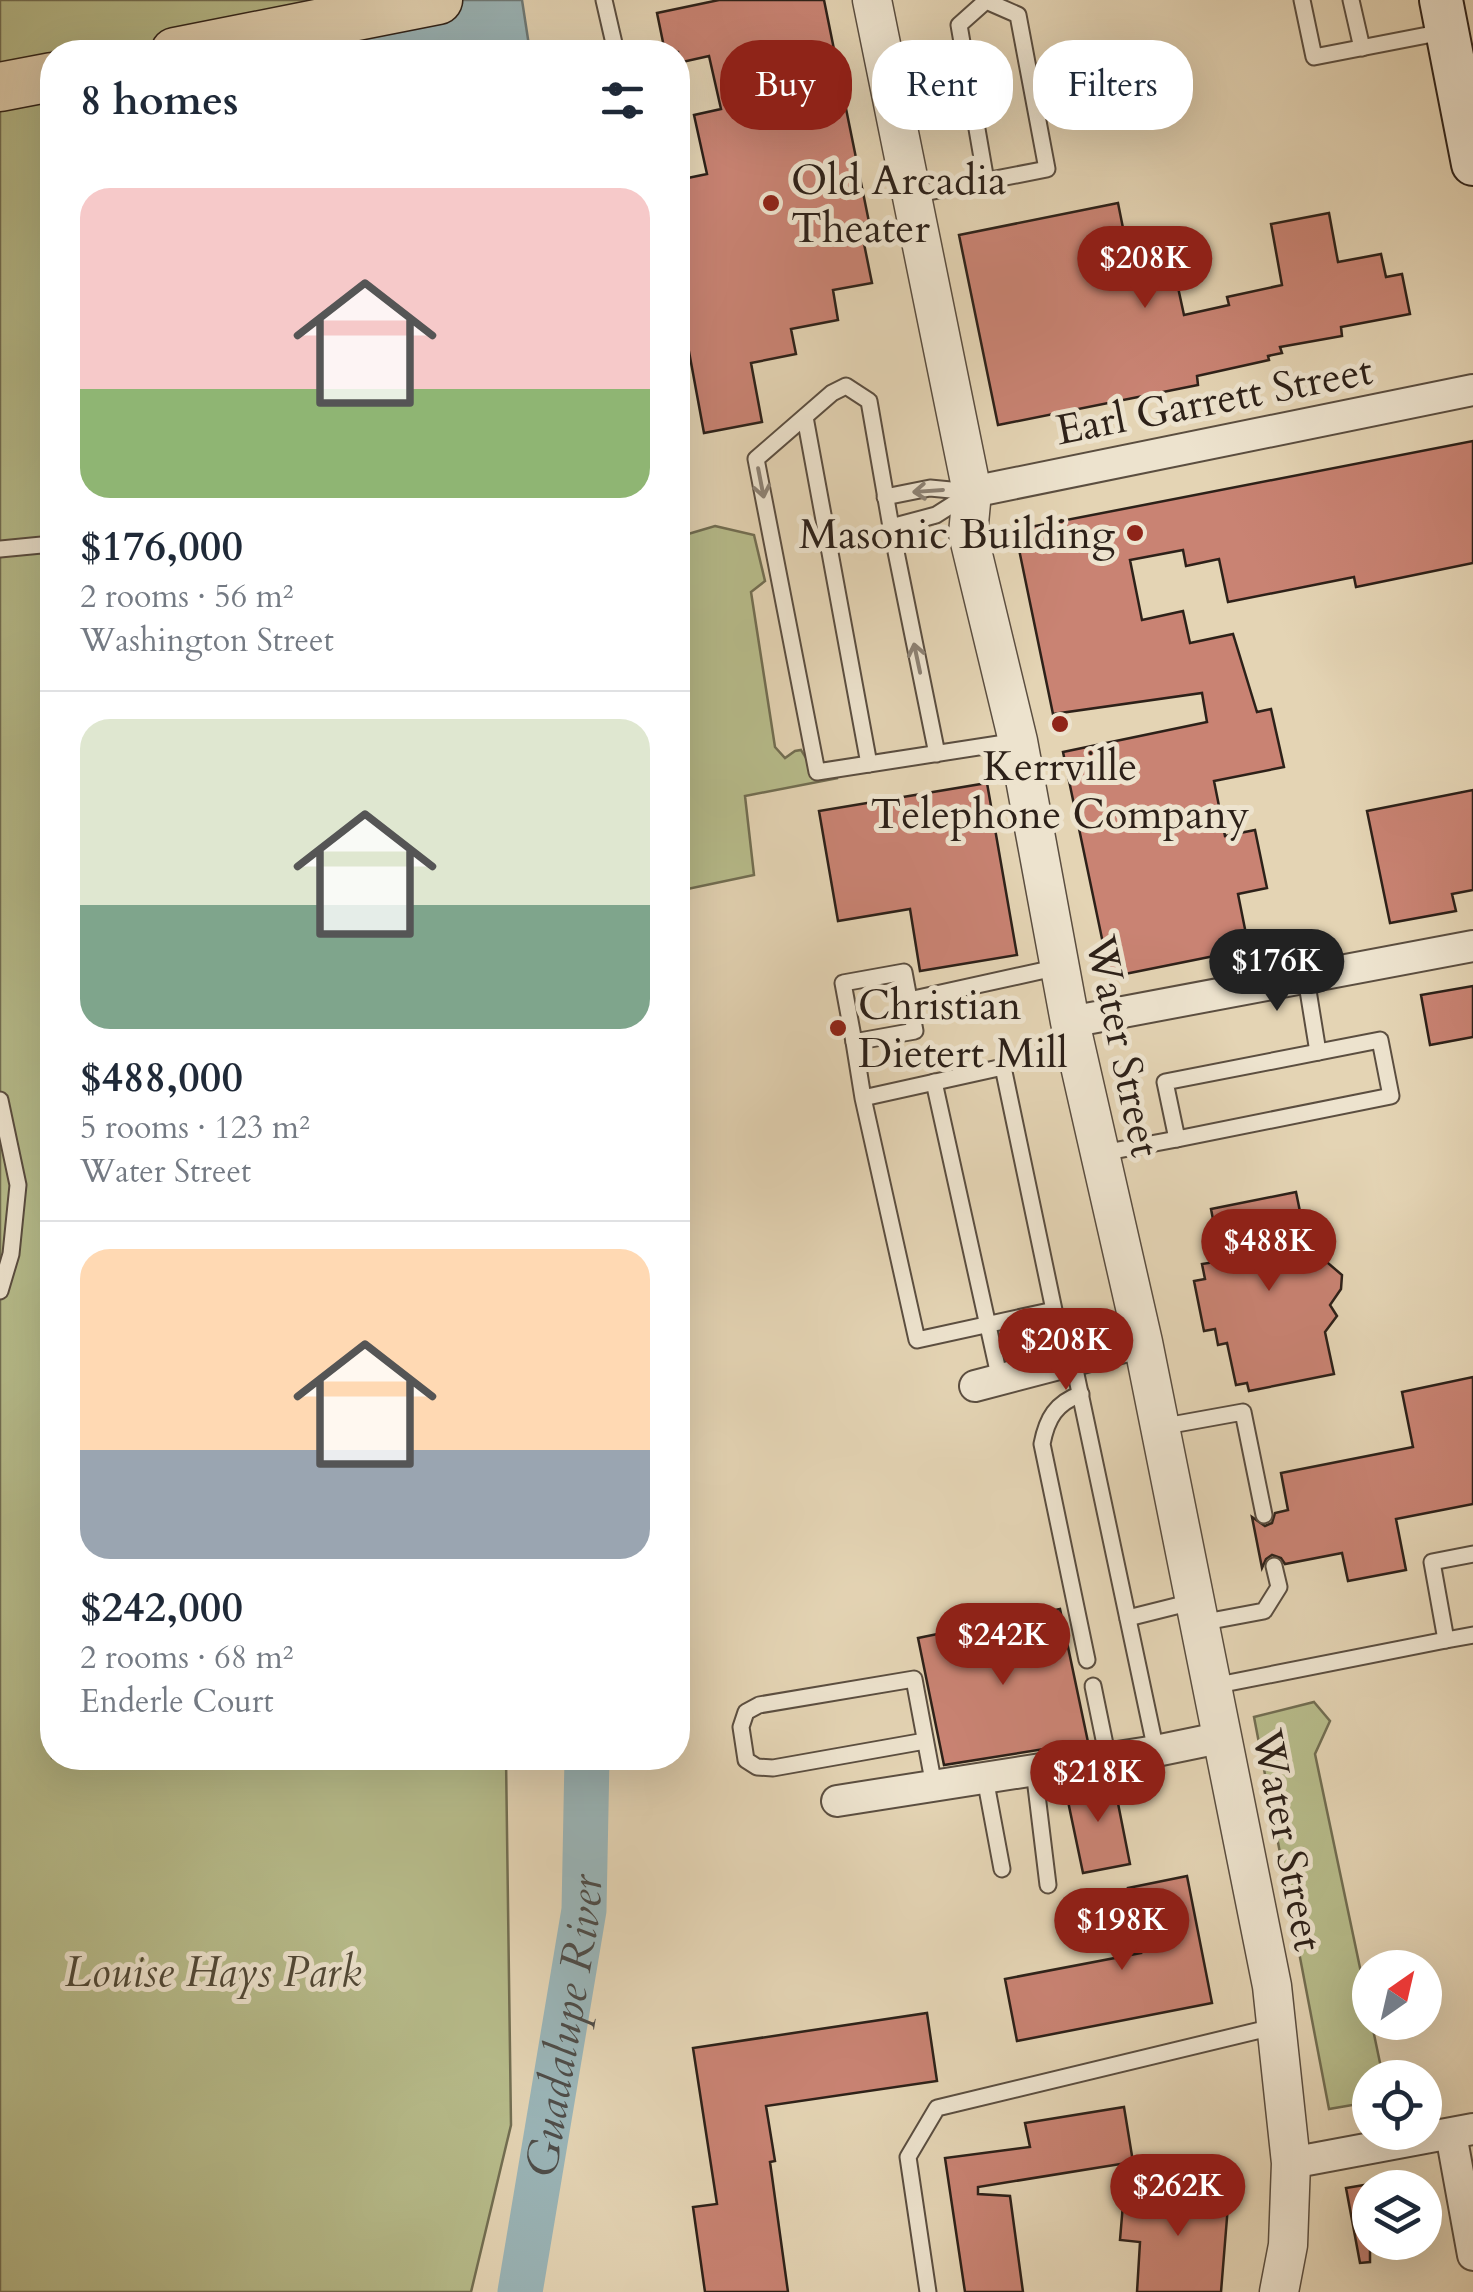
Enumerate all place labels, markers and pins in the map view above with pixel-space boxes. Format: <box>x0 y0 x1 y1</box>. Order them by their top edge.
place label: Old Arcadia Theater <box>791 152 1006 257</box>
marker: Old Arcadia Theater <box>760 192 782 214</box>
pin: $208K <box>1075 226 1215 311</box>
place label: Masonic Building <box>799 506 1115 563</box>
marker: Masonic Building <box>1124 522 1146 544</box>
marker: Kerrville Telephone Company <box>1049 713 1071 735</box>
place label: Kerrville Telephone Company <box>871 738 1249 843</box>
pin: $176K <box>1207 929 1347 1014</box>
place label: Christian Dietert Mill <box>858 977 1068 1082</box>
marker: Christian Dietert Mill <box>827 1017 849 1039</box>
pin: $488K <box>1199 1209 1339 1294</box>
pin: $208K <box>996 1308 1136 1393</box>
pin: $242K <box>933 1603 1073 1688</box>
pin: $218K <box>1028 1740 1168 1825</box>
pin: $198K <box>1052 1888 1192 1973</box>
pin: $262K <box>1108 2154 1248 2239</box>

